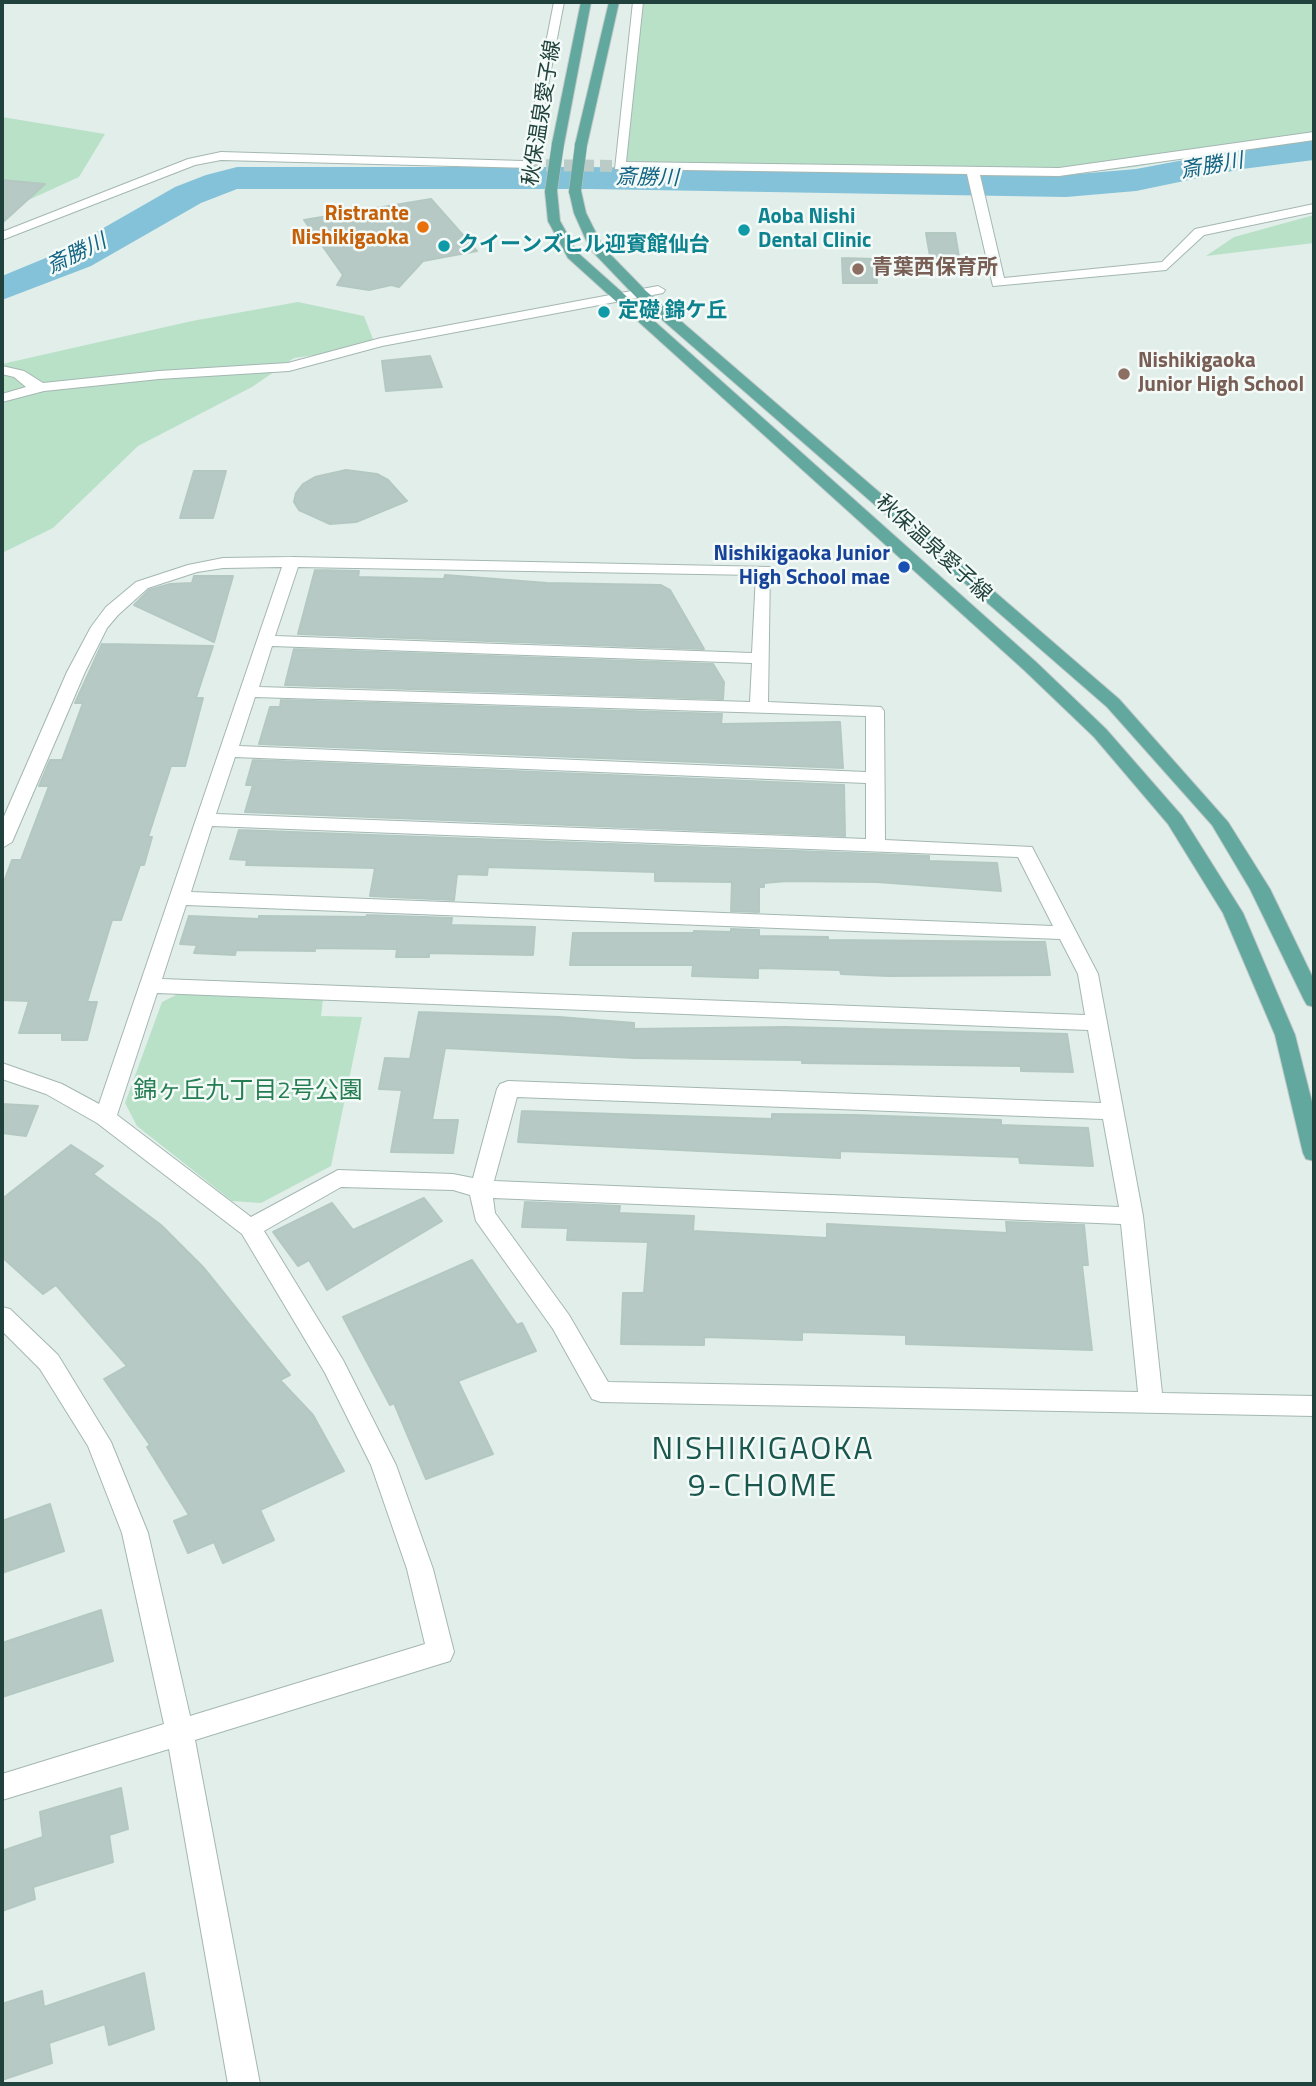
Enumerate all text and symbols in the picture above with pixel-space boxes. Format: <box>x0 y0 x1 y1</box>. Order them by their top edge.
street label: 秋保温泉愛子線 <box>519 38 567 188</box>
water label: 斎勝川 <box>1179 149 1245 185</box>
water label: 斎勝川 <box>615 166 679 192</box>
place label: Ristrante Nishikigaoka <box>291 202 409 252</box>
place label: Aoba Nishi Dental Clinic <box>758 205 871 255</box>
marker: Ristrante Nishikigaoka <box>415 219 431 235</box>
marker: Aoba Nishi Dental Clinic <box>736 222 752 238</box>
water label: 斎勝川 <box>43 230 111 280</box>
place label: クイーンズヒル迎賓館仙台 <box>458 233 710 259</box>
marker: クイーンズヒル迎賓館仙台 <box>436 238 452 254</box>
place label: 青葉西保育所 <box>872 256 998 282</box>
marker: 青葉西保育所 <box>850 261 866 277</box>
place label: 定礎 錦ケ丘 <box>618 299 728 325</box>
marker: 定礎 錦ケ丘 <box>596 304 612 320</box>
place label: Nishikigaoka Junior High School <box>1138 349 1304 399</box>
marker: Nishikigaoka Junior High School <box>1116 366 1132 382</box>
street label: 秋保温泉愛子線 <box>870 490 996 608</box>
place label: Nishikigaoka Junior High School mae <box>714 542 890 592</box>
marker: Nishikigaoka Junior High School mae <box>896 559 912 575</box>
park label: 錦ヶ丘九丁目2号公園 <box>133 1078 363 1106</box>
district label: NISHIKIGAOKA 9-CHOME <box>653 1432 873 1507</box>

